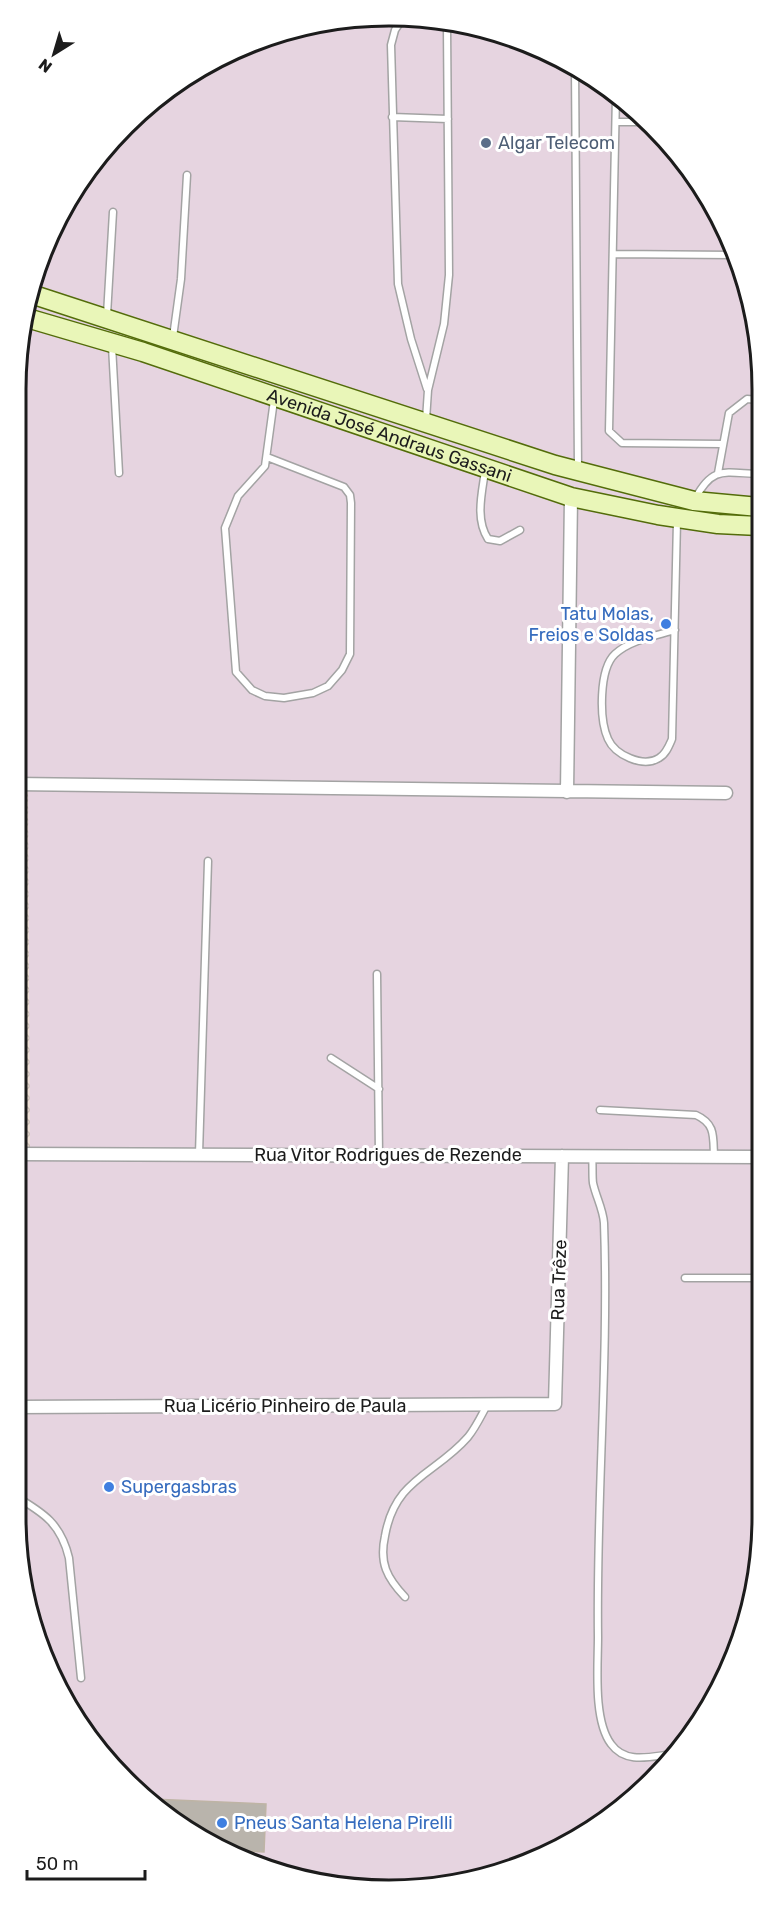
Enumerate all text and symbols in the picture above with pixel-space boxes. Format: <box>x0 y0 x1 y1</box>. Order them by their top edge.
north arrow <box>24 24 84 84</box>
text: N <box>35 55 56 77</box>
place label: Algar Telecom <box>498 132 615 154</box>
marker: Algar Telecom <box>479 136 493 150</box>
street label: Avenida José Andraus Gassani <box>264 384 515 487</box>
place label: Tatu Molas, Freios e Soldas <box>528 603 654 646</box>
marker: Tatu Molas, Freios e Soldas <box>659 617 673 631</box>
street label: Rua Vitor Rodrigues de Rezende <box>254 1144 522 1166</box>
street label: Rua Trêze <box>547 1239 571 1321</box>
street label: Rua Licério Pinheiro de Paula <box>164 1395 406 1417</box>
place label: Supergasbras <box>121 1476 237 1498</box>
marker: Supergasbras <box>102 1480 116 1494</box>
place label: Pneus Santa Helena Pirelli <box>234 1812 453 1834</box>
marker: Pneus Santa Helena Pirelli <box>215 1816 229 1830</box>
scale bar <box>27 1843 146 1881</box>
text: 50 m <box>36 1853 79 1875</box>

